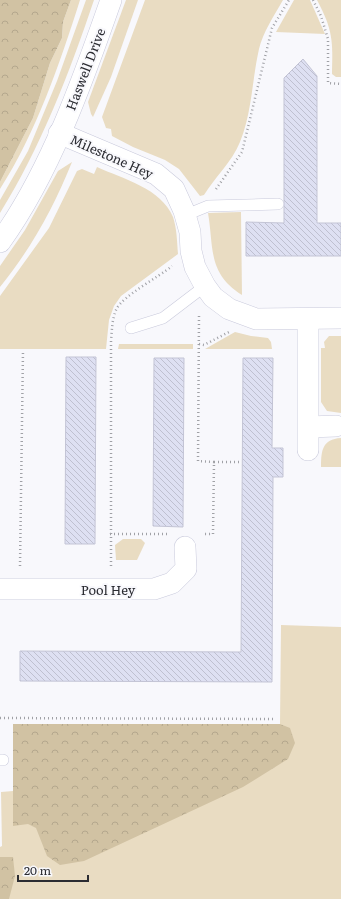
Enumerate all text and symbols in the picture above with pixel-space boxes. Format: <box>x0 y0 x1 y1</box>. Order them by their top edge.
street label: Haswell Drive <box>61 25 109 113</box>
street label: Milestone Hey <box>67 129 157 183</box>
street label: Pool Hey <box>81 580 136 599</box>
scale bar <box>18 857 88 883</box>
text: 20 m <box>24 861 51 879</box>

